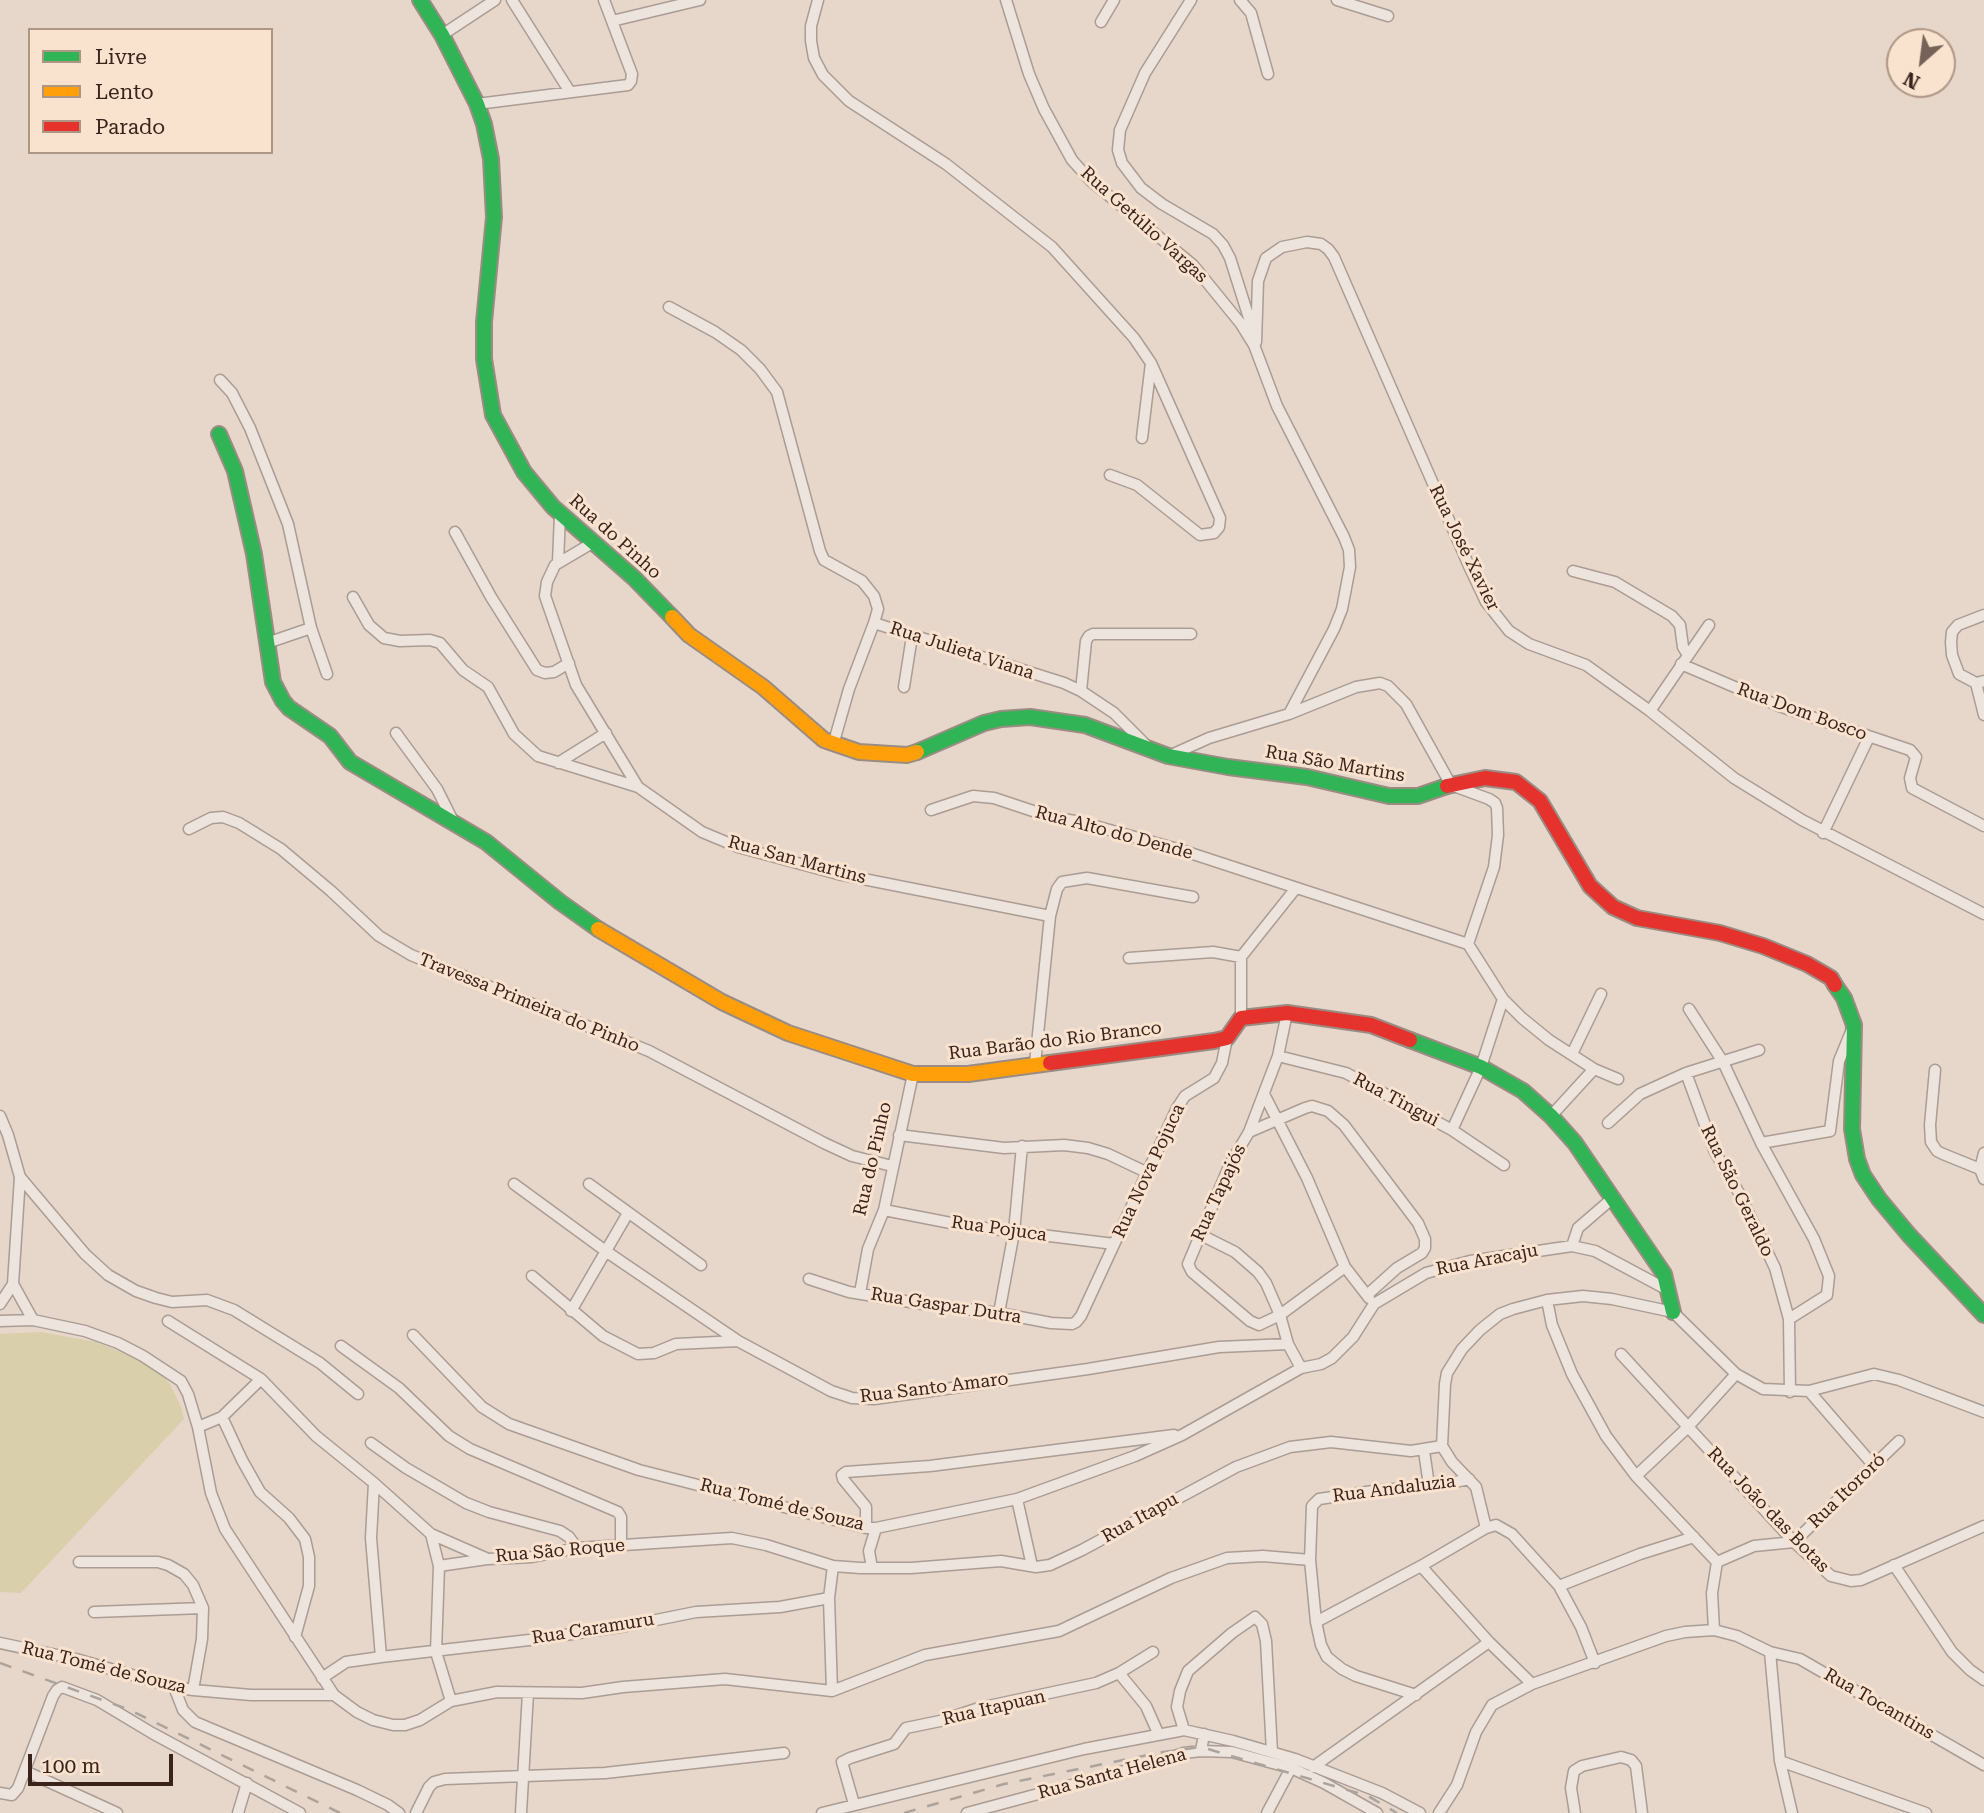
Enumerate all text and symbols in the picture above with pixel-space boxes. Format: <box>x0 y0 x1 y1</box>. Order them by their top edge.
legend <box>28 28 273 154</box>
north arrow <box>1886 28 1956 98</box>
text: Livre <box>95 45 147 69</box>
text: N <box>1900 67 1924 94</box>
text: Lento <box>95 80 154 104</box>
text: Parado <box>95 115 165 139</box>
street label: Rua Getúlio Vargas <box>1076 162 1212 288</box>
street label: Rua José Xavier <box>1424 482 1504 614</box>
street label: Rua do Pinho <box>565 490 665 584</box>
street label: Rua Julieta Viana <box>887 617 1037 685</box>
street label: Rua Dom Bosco <box>1734 679 1870 745</box>
street label: Rua São Martins <box>1264 741 1406 787</box>
street label: Rua Alto do Dende <box>1033 802 1195 864</box>
street label: Rua San Martins <box>726 831 868 889</box>
street label: Travessa Primeira do Pinho <box>415 949 643 1057</box>
street label: Rua Barão do Rio Branco <box>947 1017 1163 1065</box>
street label: Rua Tingui <box>1349 1068 1443 1132</box>
street label: Rua do Pinho <box>849 1100 897 1218</box>
street label: Rua Nova Pojuca <box>1108 1100 1190 1242</box>
street label: Rua São Geraldo <box>1696 1122 1778 1260</box>
street label: Rua Tapajós <box>1187 1141 1251 1245</box>
street label: Rua Pojuca <box>950 1212 1048 1246</box>
street label: Rua Aracaju <box>1434 1240 1540 1280</box>
street label: Rua Gaspar Dutra <box>869 1283 1023 1329</box>
street label: Rua Santo Amaro <box>858 1368 1010 1408</box>
street label: Rua João das Botas <box>1703 1443 1833 1577</box>
street label: Rua Itororó <box>1804 1449 1890 1533</box>
street label: Rua Andaluzia <box>1331 1471 1457 1507</box>
street label: Rua Tomé de Souza <box>698 1474 866 1536</box>
street label: Rua Itapu <box>1098 1488 1182 1548</box>
street label: Rua São Roque <box>494 1535 626 1567</box>
street label: Rua Caramuru <box>530 1609 656 1649</box>
street label: Rua Tomé de Souza <box>20 1637 188 1699</box>
street label: Rua Tocantins <box>1820 1664 1938 1744</box>
street label: Rua Itapuan <box>940 1686 1048 1730</box>
scale bar <box>32 1740 177 1784</box>
street label: Rua Santa Helena <box>1035 1744 1189 1804</box>
text: 100 m <box>41 1754 101 1778</box>

